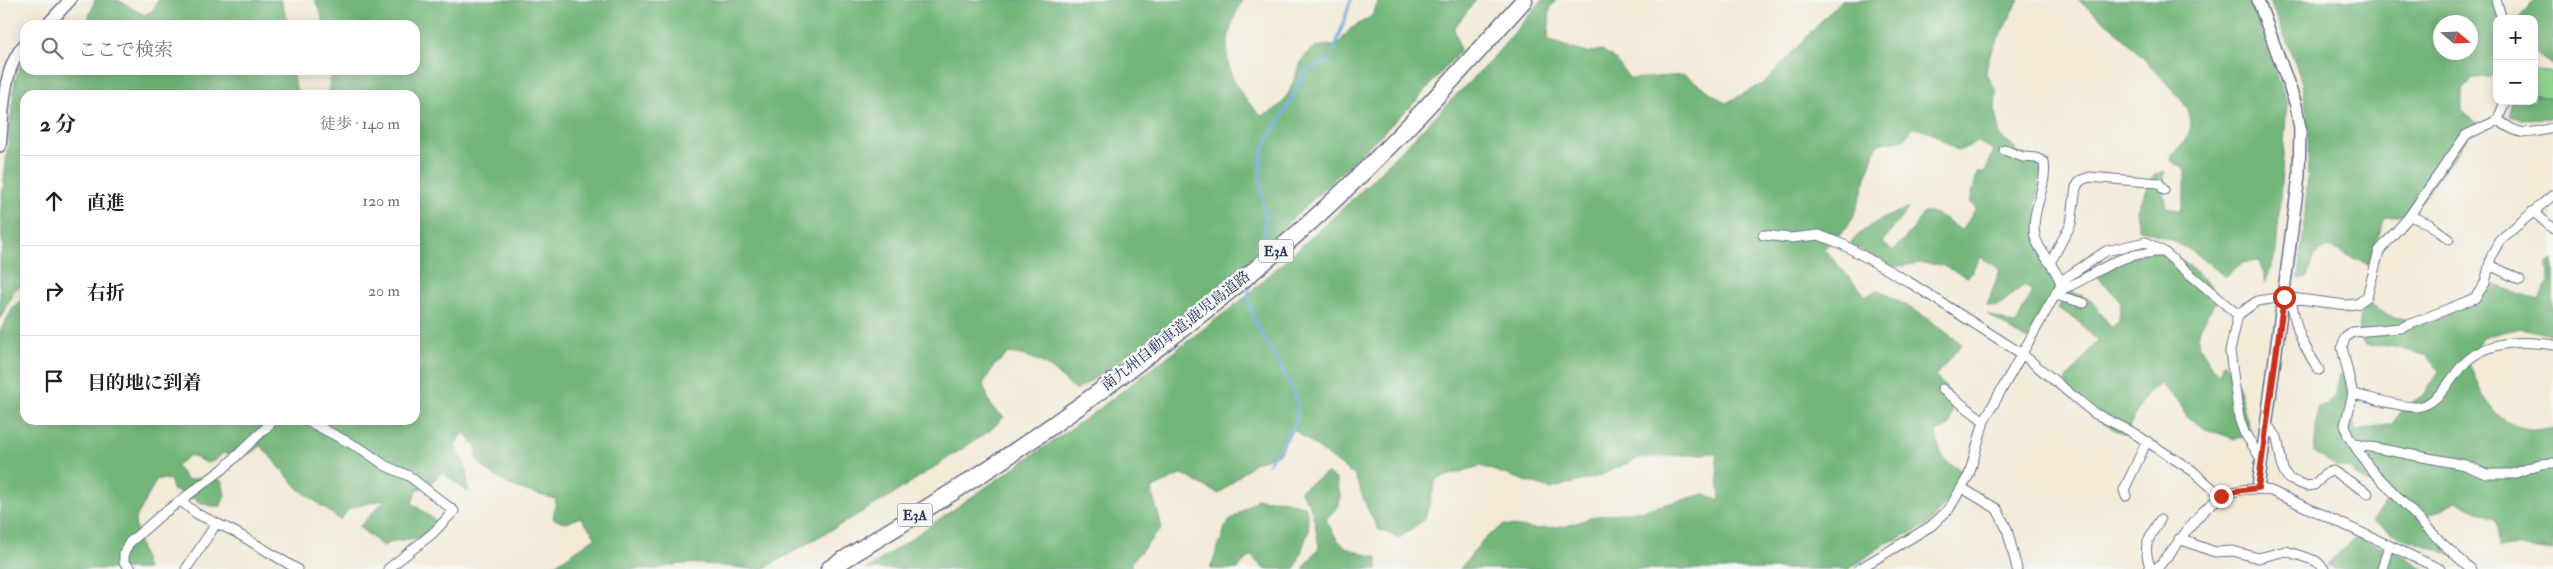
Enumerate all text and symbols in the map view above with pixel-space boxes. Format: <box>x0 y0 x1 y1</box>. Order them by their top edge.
north arrow <box>2433 15 2478 60</box>
map controls <box>2493 15 2538 105</box>
button: + <box>2493 15 2538 60</box>
search box <box>20 20 420 75</box>
icon: search <box>38 34 66 62</box>
text: ここで検索 <box>78 38 173 62</box>
button: − <box>2493 60 2538 105</box>
text: 2 分 <box>40 111 76 138</box>
text: 徒歩 · 140 m <box>320 114 400 134</box>
icon: ahead <box>40 187 68 215</box>
text: 直進 <box>87 191 125 215</box>
text: 120 m <box>362 191 400 211</box>
road number: E3A <box>1258 240 1294 262</box>
street label: 南九州自動車道;鹿児島道路 <box>1098 267 1254 395</box>
icon: right <box>40 277 68 305</box>
text: 右折 <box>87 281 125 305</box>
text: 20 m <box>368 281 400 301</box>
route start <box>2273 286 2296 309</box>
icon: arrive <box>40 367 68 395</box>
text: 目的地に到着 <box>87 371 201 395</box>
route end <box>2210 485 2233 508</box>
road number: E3A <box>898 504 932 526</box>

